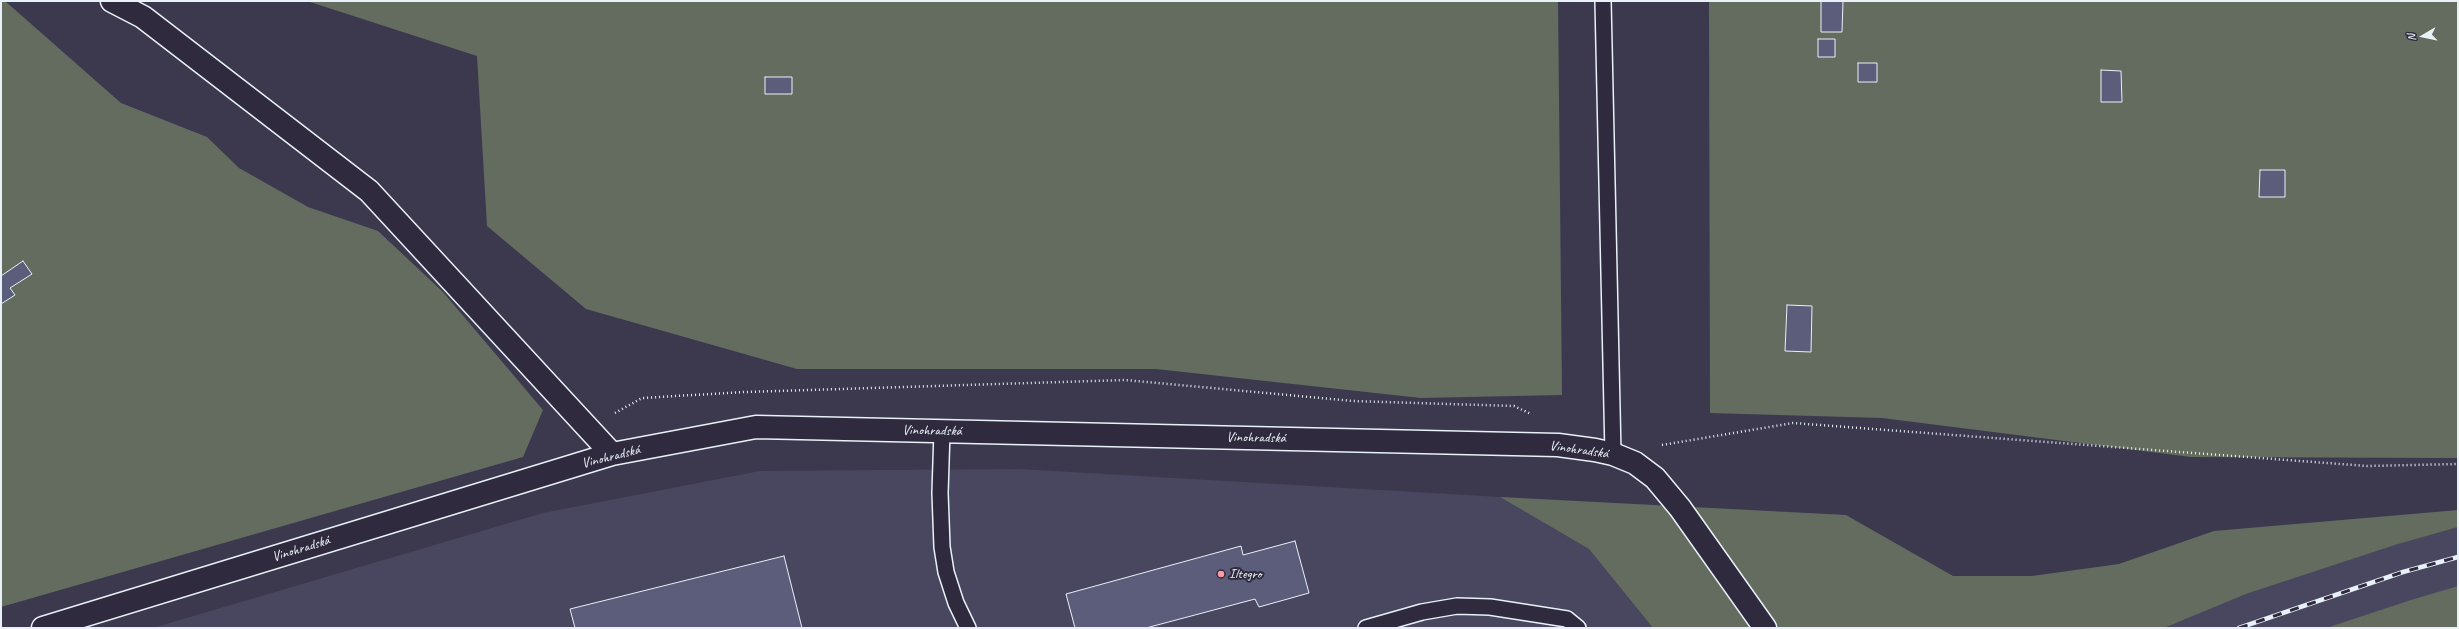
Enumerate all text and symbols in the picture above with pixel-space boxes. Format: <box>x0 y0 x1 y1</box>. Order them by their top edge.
north arrow <box>2403 16 2443 56</box>
text: N <box>2404 33 2419 42</box>
street label: Vinohradská <box>902 422 962 440</box>
street label: Vinohradská <box>1226 429 1286 447</box>
street label: Vinohradská <box>1548 438 1610 462</box>
street label: Vinohradská <box>580 442 642 472</box>
street label: Vinohradská <box>270 532 332 566</box>
place label: Iltegro <box>1229 566 1261 582</box>
marker: Iltegro <box>1216 569 1226 579</box>

